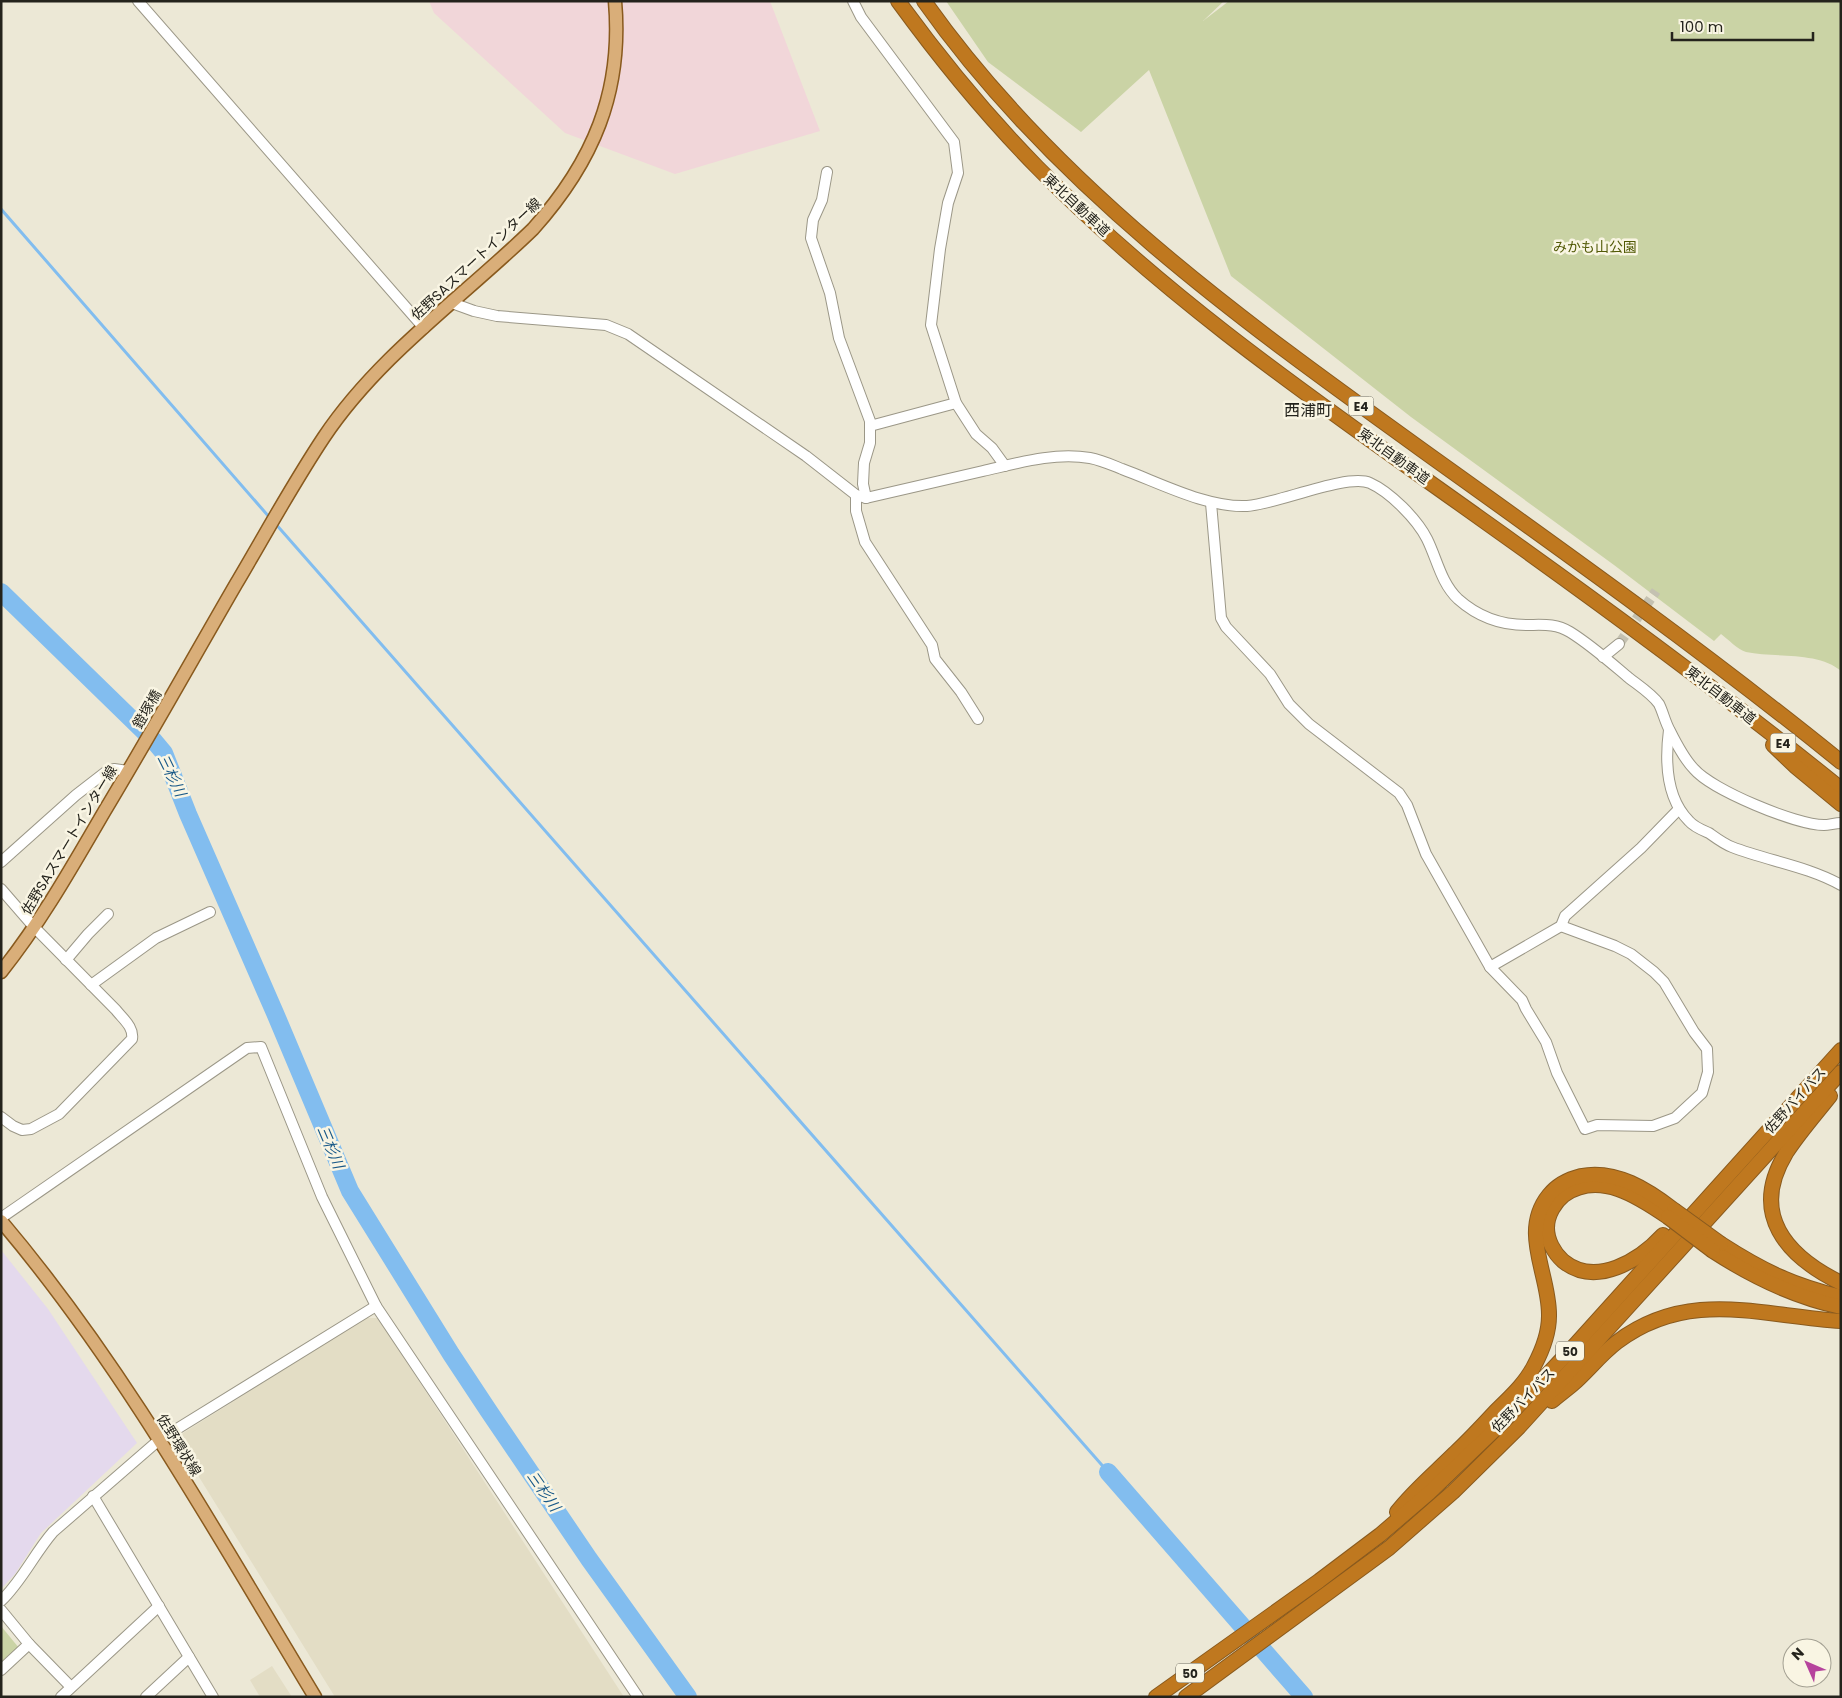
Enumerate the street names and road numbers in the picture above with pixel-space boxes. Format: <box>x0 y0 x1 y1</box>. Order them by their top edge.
street label: 東北自動車道 <box>1039 169 1115 241</box>
street label: 佐野SAスマートインター線 <box>407 193 545 325</box>
road number: E4 <box>1348 396 1374 416</box>
street label: 東北自動車道 <box>1354 423 1434 489</box>
street label: 東北自動車道 <box>1682 661 1760 729</box>
street label: 鐙塚橋 <box>128 686 166 732</box>
road number: E4 <box>1770 734 1796 752</box>
street label: 佐野SAスマートインター線 <box>16 761 122 919</box>
street label: 佐野バイパス <box>1760 1062 1830 1138</box>
road number: 50 <box>1556 1342 1584 1360</box>
street label: 佐野バイパス <box>1487 1363 1559 1437</box>
street label: 佐野環状線 <box>152 1410 206 1480</box>
road number: 50 <box>1176 1664 1204 1682</box>

